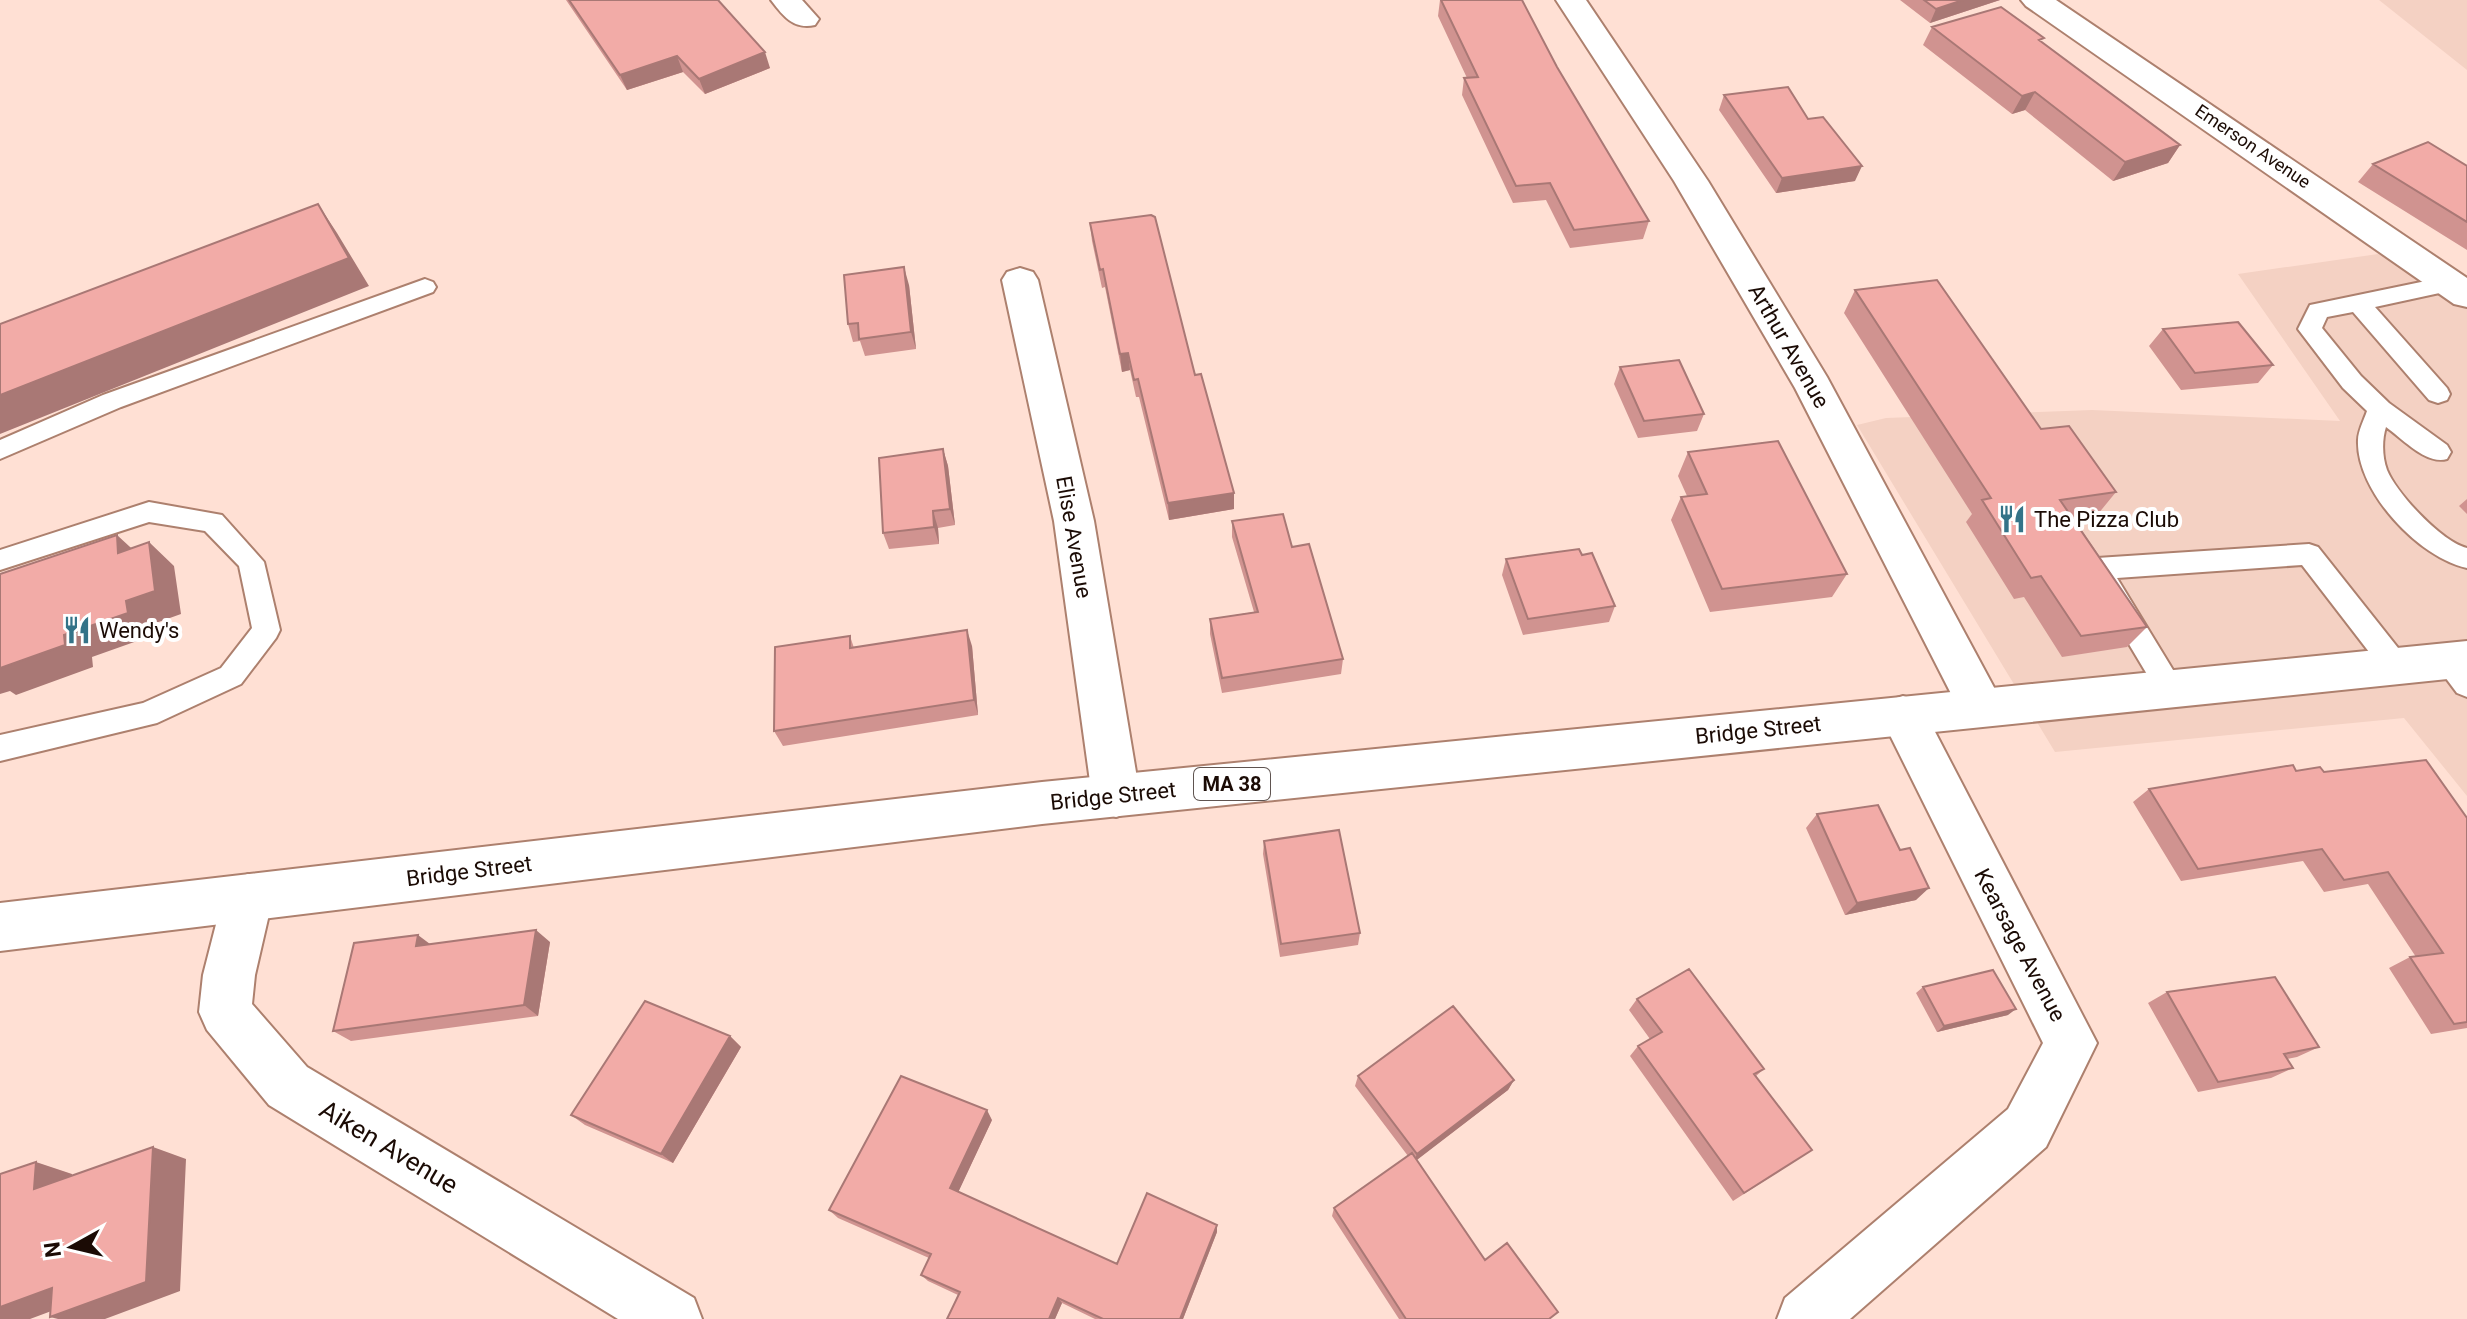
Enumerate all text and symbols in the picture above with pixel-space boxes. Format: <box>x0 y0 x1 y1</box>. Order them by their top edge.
street label: Emerson Avenue <box>2191 100 2315 192</box>
street label: Arthur Avenue <box>1744 280 1834 412</box>
street label: Elise Avenue <box>1051 474 1097 600</box>
restaurant icon: The Pizza Club <box>1997 504 2027 534</box>
place label: The Pizza Club <box>2034 507 2179 532</box>
restaurant icon: Wendy's <box>62 615 92 645</box>
place label: Wendy's <box>99 618 179 643</box>
street label: Bridge Street <box>1694 711 1822 749</box>
road number: MA 38 <box>1194 768 1270 800</box>
street label: Bridge Street <box>1049 777 1177 815</box>
street label: Bridge Street <box>405 851 533 891</box>
street label: Kearsage Avenue <box>1969 864 2071 1026</box>
street label: Aiken Avenue <box>314 1094 464 1200</box>
north arrow <box>32 1207 112 1287</box>
text: N <box>39 1240 66 1259</box>

